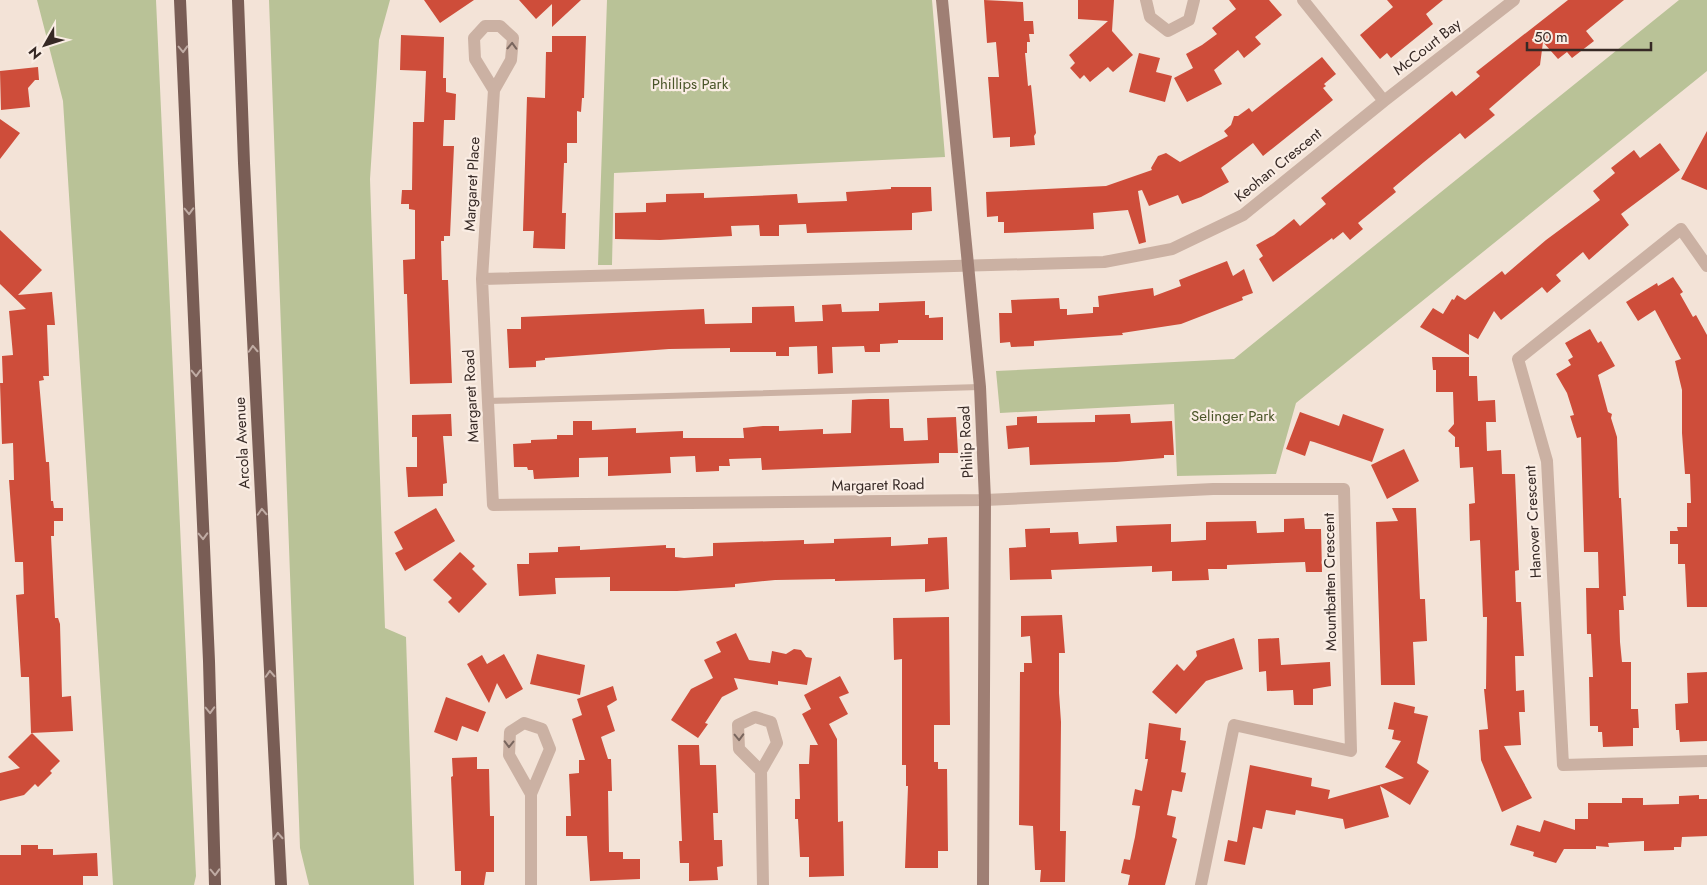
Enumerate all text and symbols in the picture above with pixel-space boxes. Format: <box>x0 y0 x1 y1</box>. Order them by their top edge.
street label: McCourt Bay <box>1388 13 1466 81</box>
north arrow <box>20 20 70 70</box>
scale bar <box>1527 20 1651 52</box>
text: 50 m <box>1534 26 1568 48</box>
one-way arrow <box>507 42 517 50</box>
text: N <box>24 43 46 64</box>
one-way arrow <box>177 45 188 53</box>
park label: Phillips Park <box>652 73 729 95</box>
street label: Keohan Crescent <box>1230 123 1327 207</box>
street label: Margaret Place <box>459 136 485 232</box>
one-way arrow <box>184 207 195 215</box>
one-way arrow <box>248 345 259 353</box>
street label: Margaret Road <box>458 349 484 443</box>
one-way arrow <box>191 370 202 378</box>
street label: Arcola Avenue <box>229 396 255 490</box>
street label: Philip Road <box>953 405 979 479</box>
park label: Selinger Park <box>1191 405 1275 427</box>
street label: Hanover Crescent <box>1519 465 1547 579</box>
street label: Margaret Road <box>831 473 925 497</box>
one-way arrow <box>256 507 267 515</box>
street label: Mountbatten Crescent <box>1318 512 1342 651</box>
one-way arrow <box>198 532 209 540</box>
one-way arrow <box>264 670 275 678</box>
one-way arrow <box>205 706 215 714</box>
one-way arrow <box>734 734 744 741</box>
one-way arrow <box>504 740 514 748</box>
one-way arrow <box>273 832 284 840</box>
one-way arrow <box>210 868 220 876</box>

